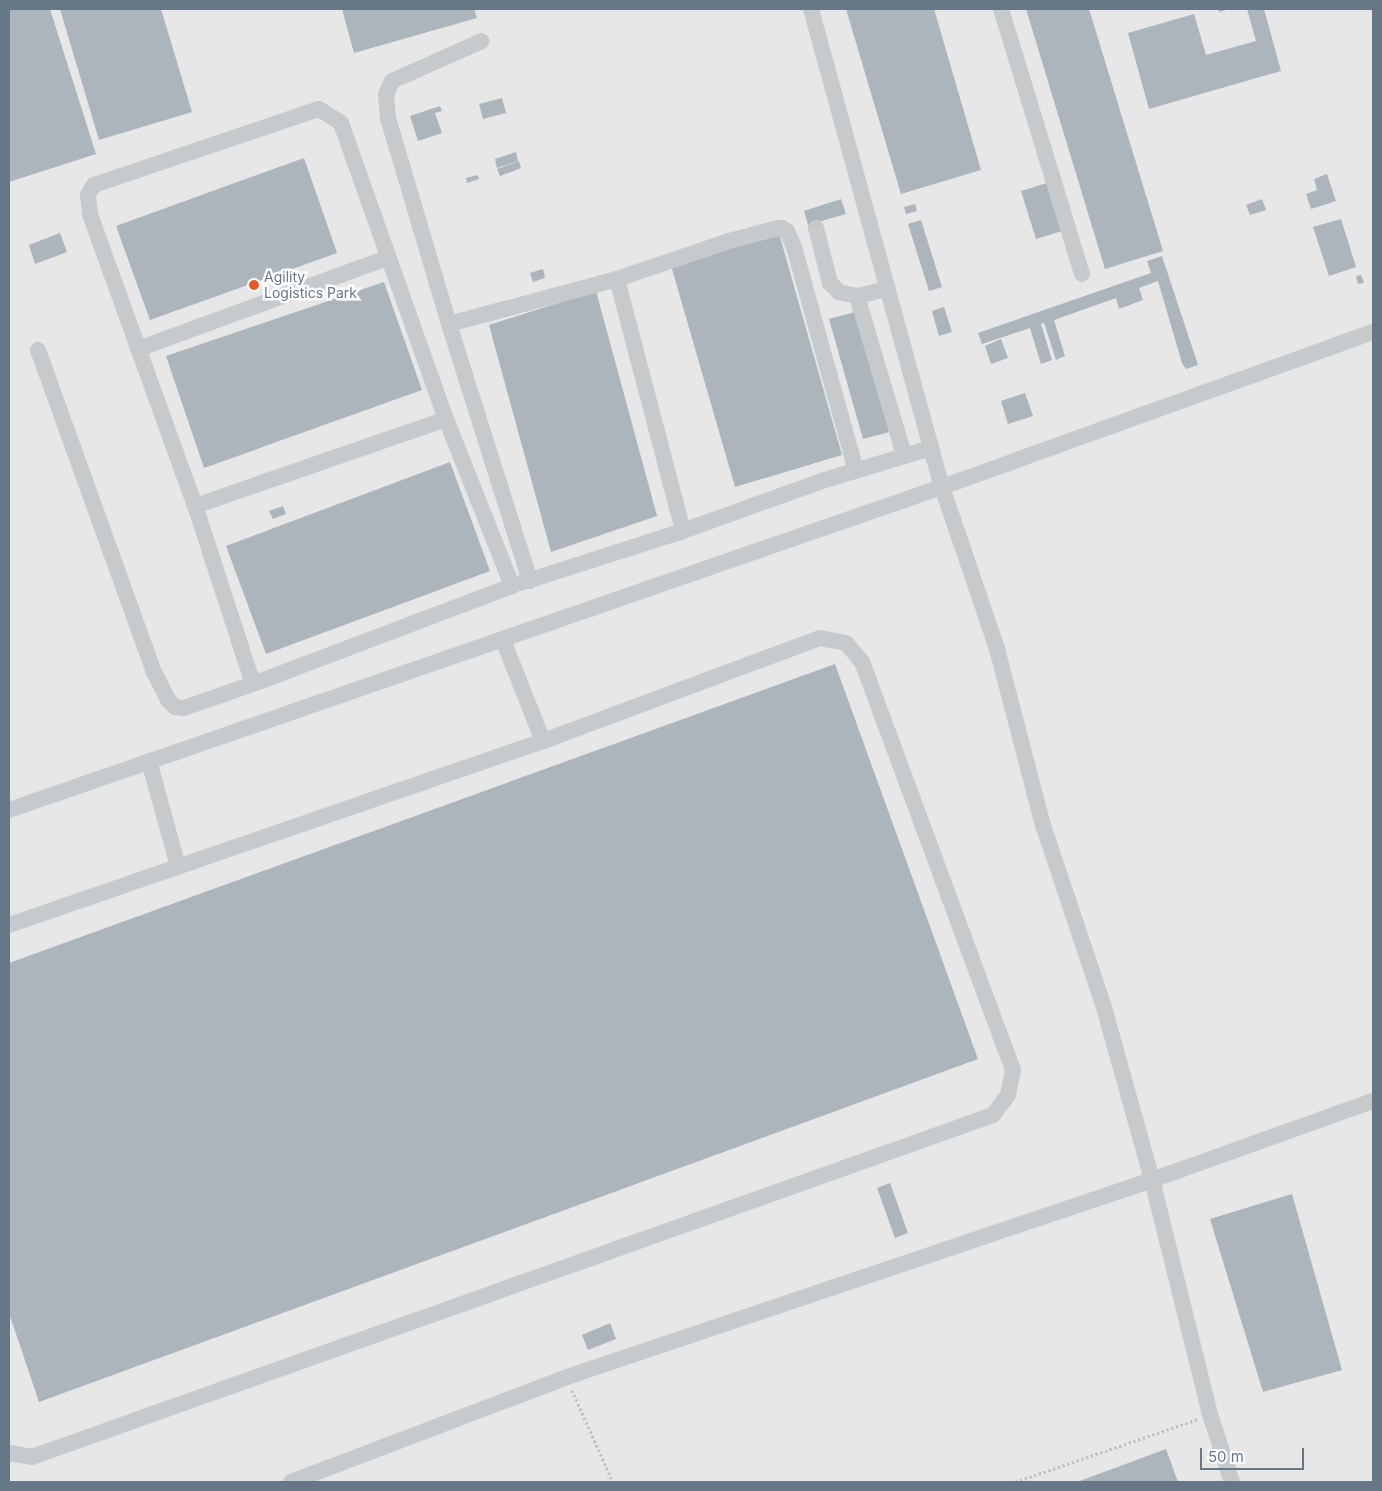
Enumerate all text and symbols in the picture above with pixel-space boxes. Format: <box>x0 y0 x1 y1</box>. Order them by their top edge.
place label: Agility Logistics Park <box>264 269 357 302</box>
marker: Agility Logistics Park <box>248 279 260 291</box>
scale bar <box>1202 1438 1306 1470</box>
text: 50 m <box>1208 1447 1244 1466</box>

